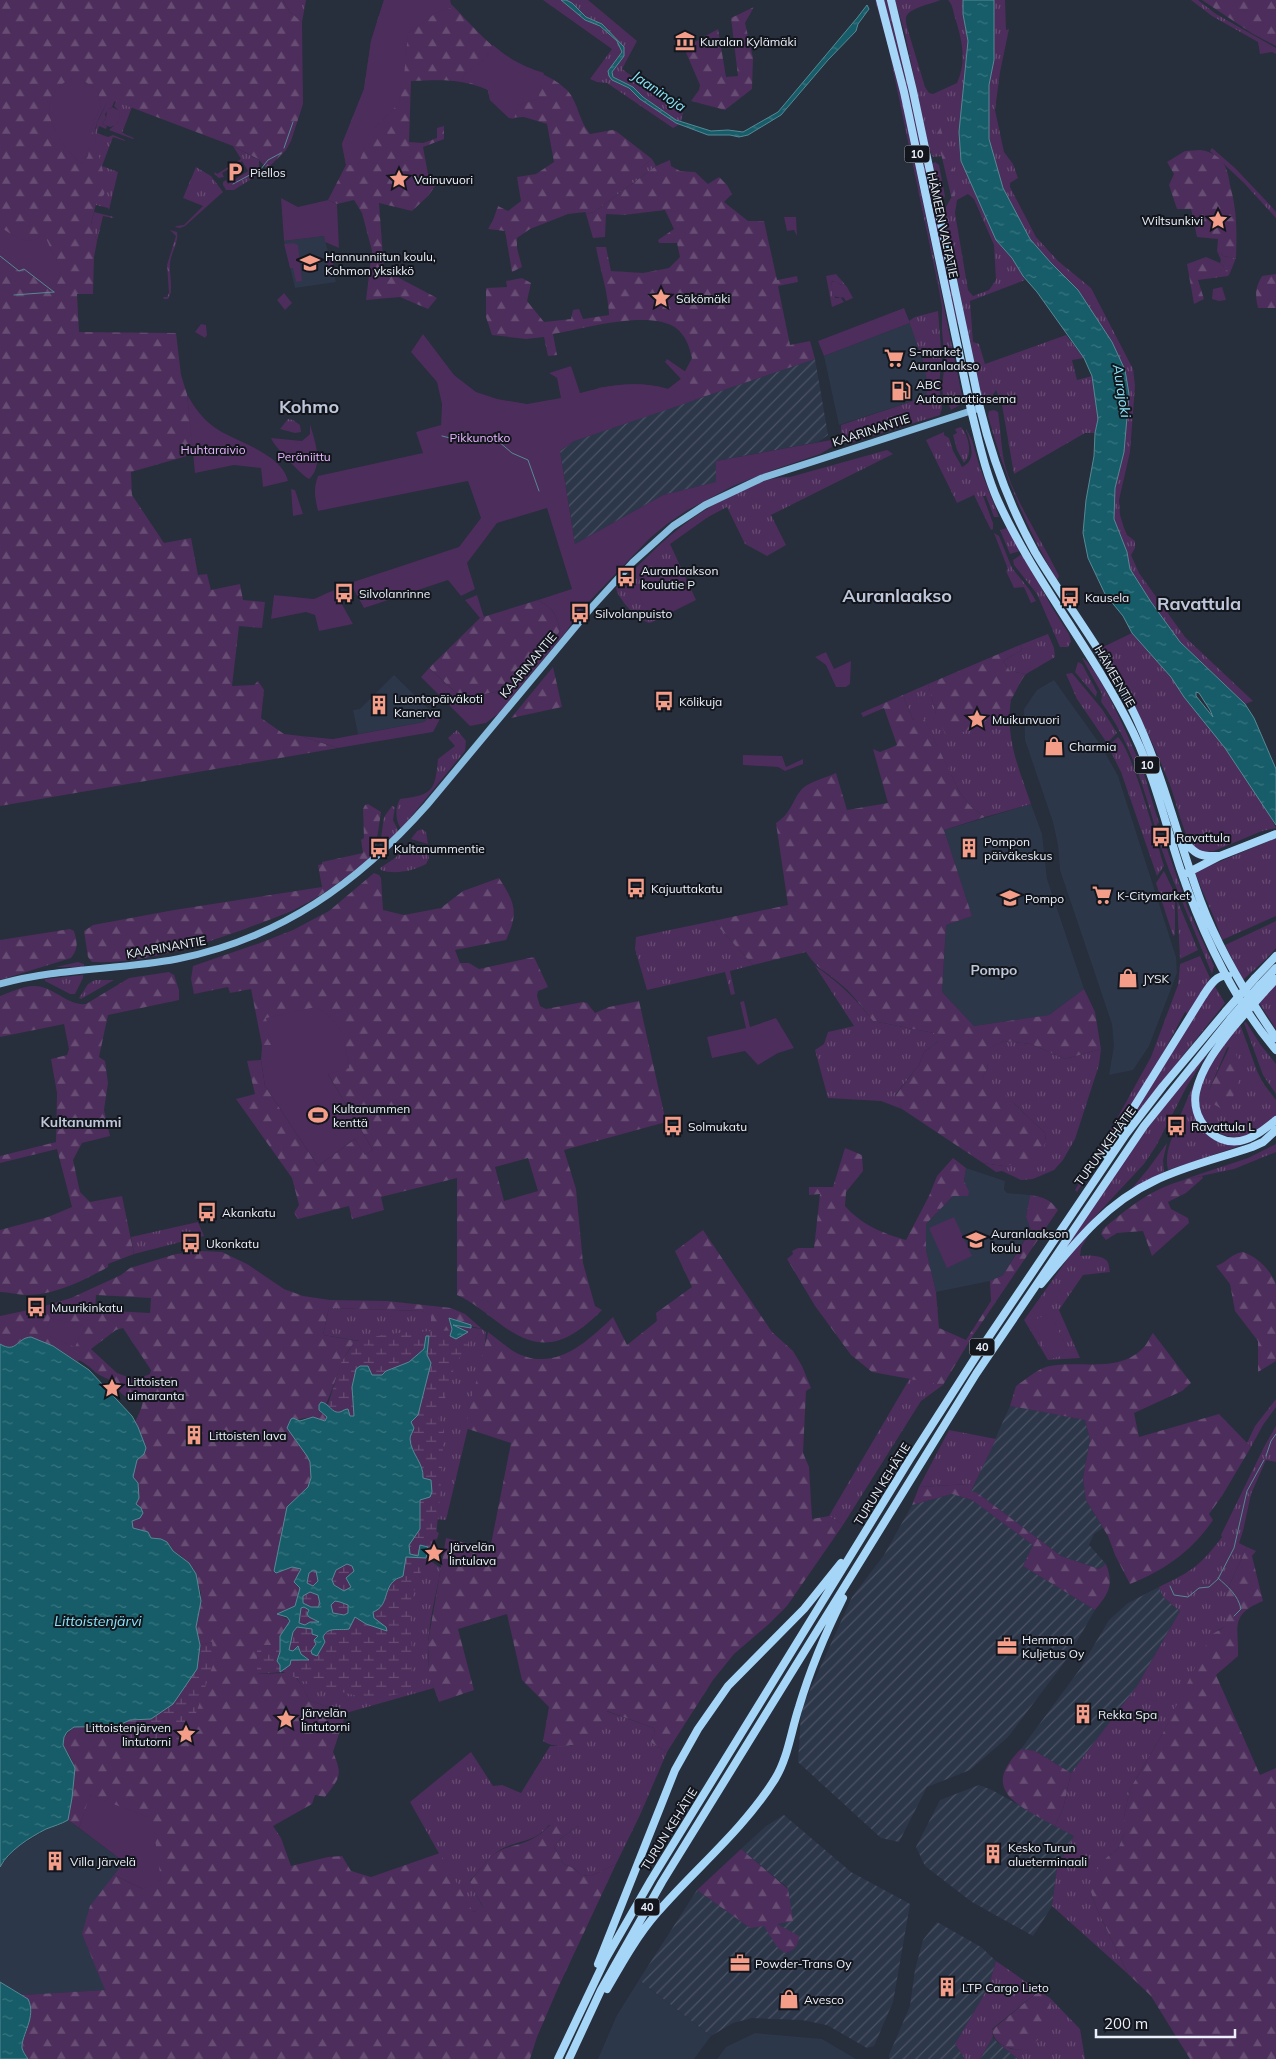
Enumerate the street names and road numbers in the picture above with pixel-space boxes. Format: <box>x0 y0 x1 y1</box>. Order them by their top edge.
road number: 10 <box>904 146 930 162</box>
street label: HÄMEEN VALTATIE <box>924 171 962 279</box>
street label: KAARINANTIE <box>830 410 912 450</box>
street label: KAARINANTIE <box>496 629 560 701</box>
street label: HÄMEENTIE <box>1091 642 1139 710</box>
road number: 10 <box>1134 756 1160 774</box>
street label: KAARINANTIE <box>125 933 207 961</box>
street label: TURUN KEHÄTIE <box>1071 1103 1139 1189</box>
road number: 40 <box>970 1338 994 1355</box>
street label: TURUN KEHÄTIE <box>851 1440 913 1528</box>
street label: TURUN KEHÄTIE <box>638 1785 700 1873</box>
road number: 40 <box>634 1898 660 1915</box>

